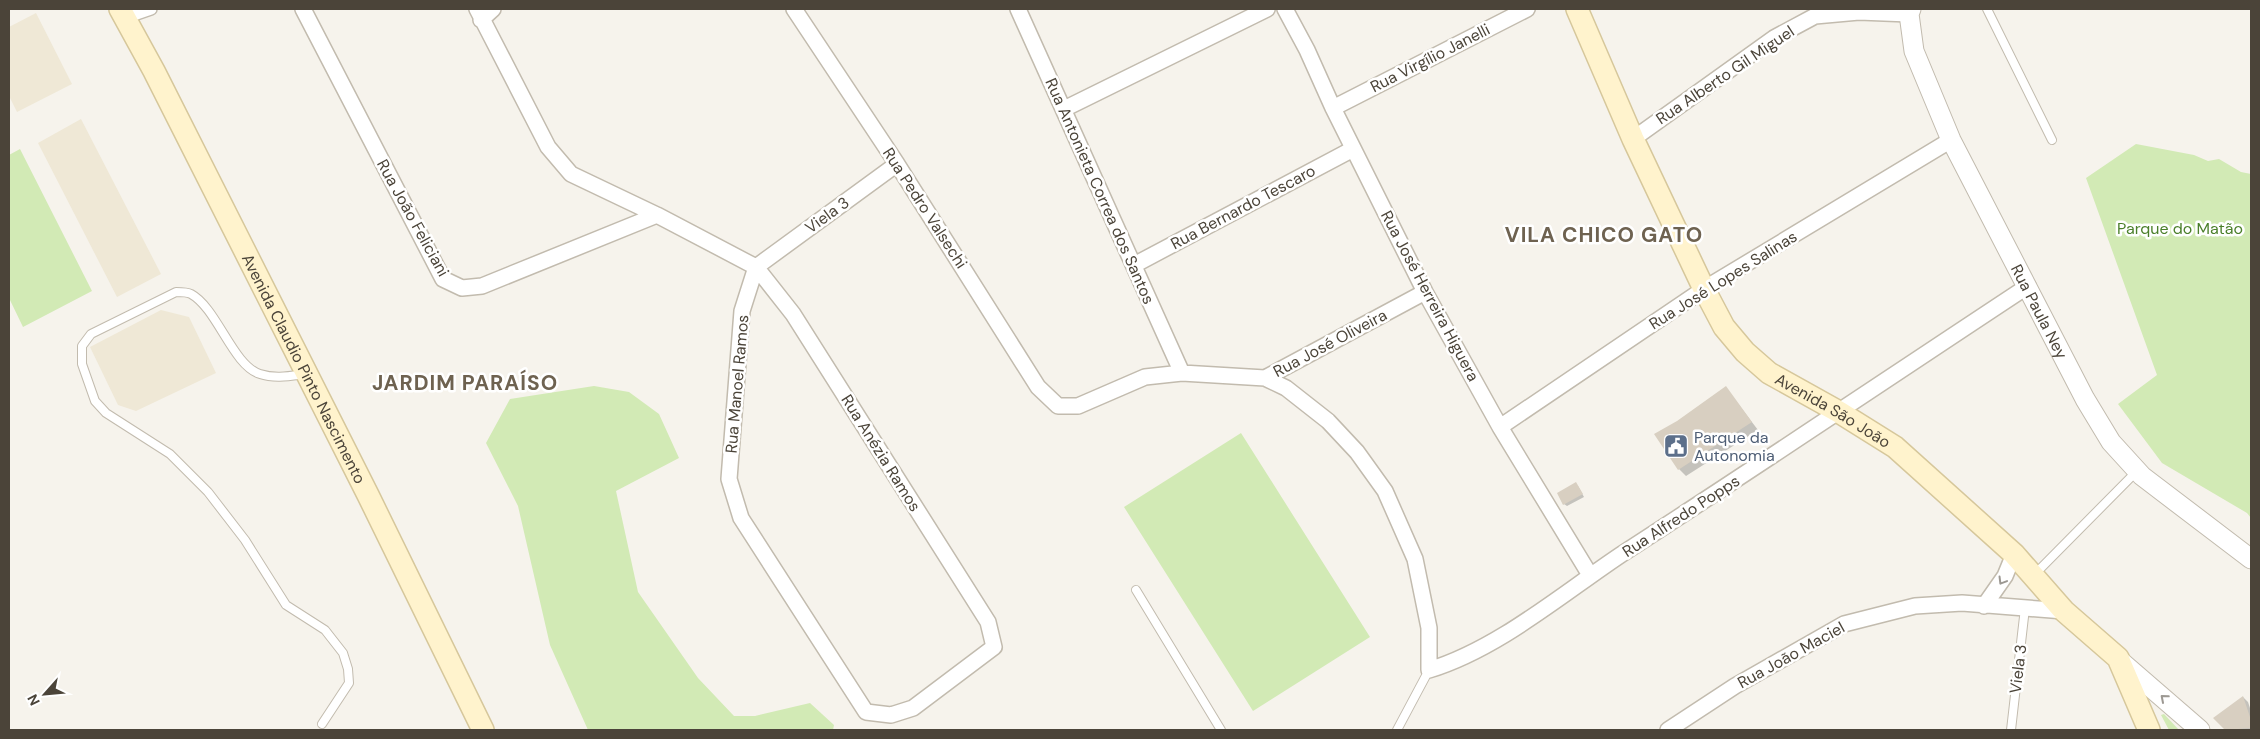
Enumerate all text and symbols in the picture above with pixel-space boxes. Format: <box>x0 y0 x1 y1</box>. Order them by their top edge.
street label: Rua Virgílio Janelli <box>1367 19 1493 97</box>
street label: Rua Alberto Gil Miguel <box>1652 21 1798 129</box>
street label: Rua Antonieta Correa dos Santos <box>1041 75 1159 307</box>
street label: Rua Pedro Valsechi <box>878 143 972 273</box>
street label: Rua João Feliciani <box>372 156 454 280</box>
street label: Rua Bernardo Tescaro <box>1167 160 1319 254</box>
street label: Viela 3 <box>801 192 853 238</box>
street label: Rua José Herreira Higuera <box>1376 207 1484 385</box>
park label: Parque do Matão <box>2117 218 2243 239</box>
district label: VILA CHICO GATO <box>1505 221 1703 249</box>
street label: Rua José Lopes Salinas <box>1645 226 1801 334</box>
street label: Avenida Claudio Pinto Nascimento <box>237 250 371 487</box>
street label: Rua Paula Ney <box>2006 260 2073 362</box>
street label: Rua José Oliveira <box>1269 304 1391 382</box>
street label: Rua Manoel Ramos <box>720 314 754 454</box>
street label: Avenida São João <box>1772 368 1895 452</box>
district label: JARDIM PARAÍSO <box>372 369 558 397</box>
street label: Rua Anézia Ramos <box>836 390 926 516</box>
place label: Parque da Autonomia <box>1694 427 1775 466</box>
public building icon: Parque da Autonomia <box>1663 433 1689 459</box>
street label: Rua Alfredo Popps <box>1618 470 1744 562</box>
one-way arrow <box>1998 576 2008 585</box>
street label: Rua João Maciel <box>1734 617 1848 693</box>
street label: Viela 3 <box>2005 643 2031 695</box>
north arrow <box>20 669 70 719</box>
text: N <box>23 691 44 709</box>
one-way arrow <box>2160 695 2169 704</box>

